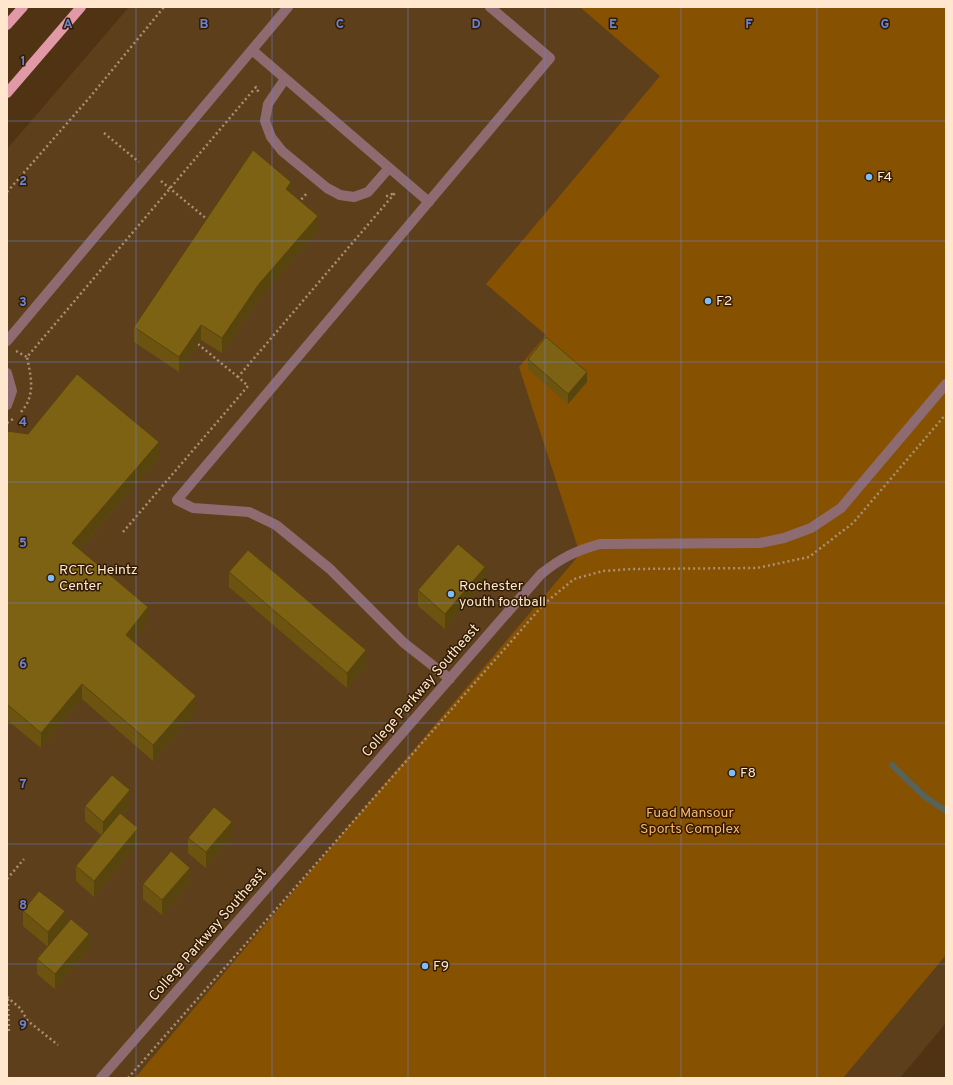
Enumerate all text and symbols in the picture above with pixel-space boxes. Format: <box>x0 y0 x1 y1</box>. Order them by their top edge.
text: A <box>63 17 73 33</box>
text: B <box>200 17 209 33</box>
text: C <box>336 17 344 33</box>
text: D <box>471 17 481 33</box>
text: E <box>609 17 617 33</box>
text: F <box>745 17 753 33</box>
text: G <box>881 17 890 33</box>
text: 1 <box>20 54 26 70</box>
place label: F4 <box>877 169 892 186</box>
marker: F4 <box>864 172 874 182</box>
text: 2 <box>19 174 27 190</box>
place label: F2 <box>716 293 732 310</box>
text: 3 <box>19 295 27 311</box>
marker: F2 <box>703 296 713 306</box>
text: 4 <box>19 415 27 431</box>
text: 5 <box>19 536 27 552</box>
place label: RCTC Heintz Center <box>59 562 138 595</box>
marker: RCTC Heintz Center <box>46 573 56 583</box>
place label: Rochester youth football <box>459 578 546 611</box>
marker: Rochester youth football <box>446 589 456 599</box>
street label: College Parkway Southeast <box>359 621 483 761</box>
text: 6 <box>19 657 27 673</box>
place label: F8 <box>740 765 756 782</box>
marker: F8 <box>727 768 737 778</box>
text: 7 <box>20 777 27 793</box>
park label: Fuad Mansour Sports Complex <box>640 805 740 838</box>
street label: College Parkway Southeast <box>146 865 270 1005</box>
text: 8 <box>19 898 27 914</box>
place label: F9 <box>433 958 449 975</box>
marker: F9 <box>420 961 430 971</box>
text: 9 <box>19 1018 27 1034</box>

